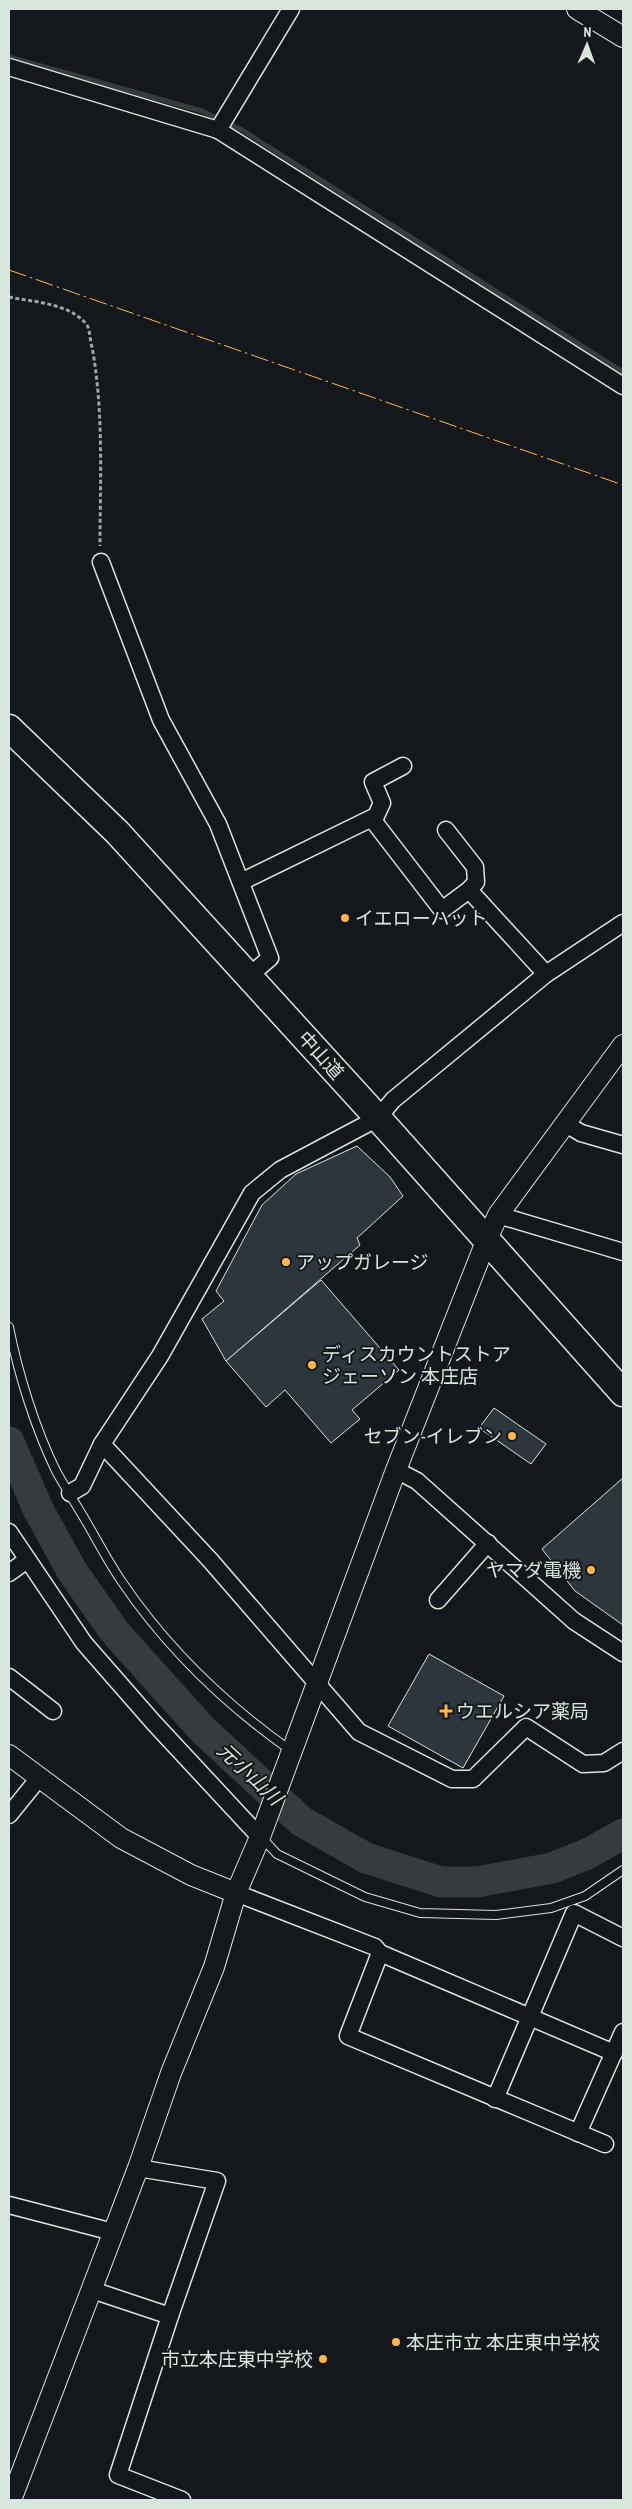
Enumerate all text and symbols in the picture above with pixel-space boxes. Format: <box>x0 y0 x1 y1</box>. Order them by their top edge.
north arrow <box>562 20 612 70</box>
text: N <box>583 23 592 41</box>
place label: イエローハット <box>355 906 487 930</box>
marker: イエローハット <box>339 912 351 924</box>
street label: 中山道 <box>293 1026 349 1084</box>
place label: アップガレージ <box>296 1250 429 1274</box>
marker: アップガレージ <box>280 1256 292 1268</box>
place label: ディスカウントストア ジェーソン 本庄店 <box>322 1342 511 1388</box>
marker: ディスカウントストア ジェーソン 本庄店 <box>306 1359 318 1371</box>
place label: セブン-イレブン <box>363 1424 502 1448</box>
marker: セブン-イレブン <box>506 1430 518 1442</box>
place label: ヤマダ電機 <box>486 1558 581 1582</box>
marker: ヤマダ電機 <box>585 1564 597 1576</box>
place label: ウエルシア薬局 <box>456 1699 589 1723</box>
marker: ウエルシア薬局 <box>440 1705 452 1717</box>
water label: 元小山川 <box>212 1737 290 1812</box>
place label: 本庄市立 本庄東中学校 <box>406 2330 600 2354</box>
marker: 本庄市立 本庄東中学校 <box>390 2336 402 2348</box>
place label: 市立本庄東中学校 <box>161 2347 313 2371</box>
marker: 市立本庄東中学校 <box>317 2353 329 2365</box>

